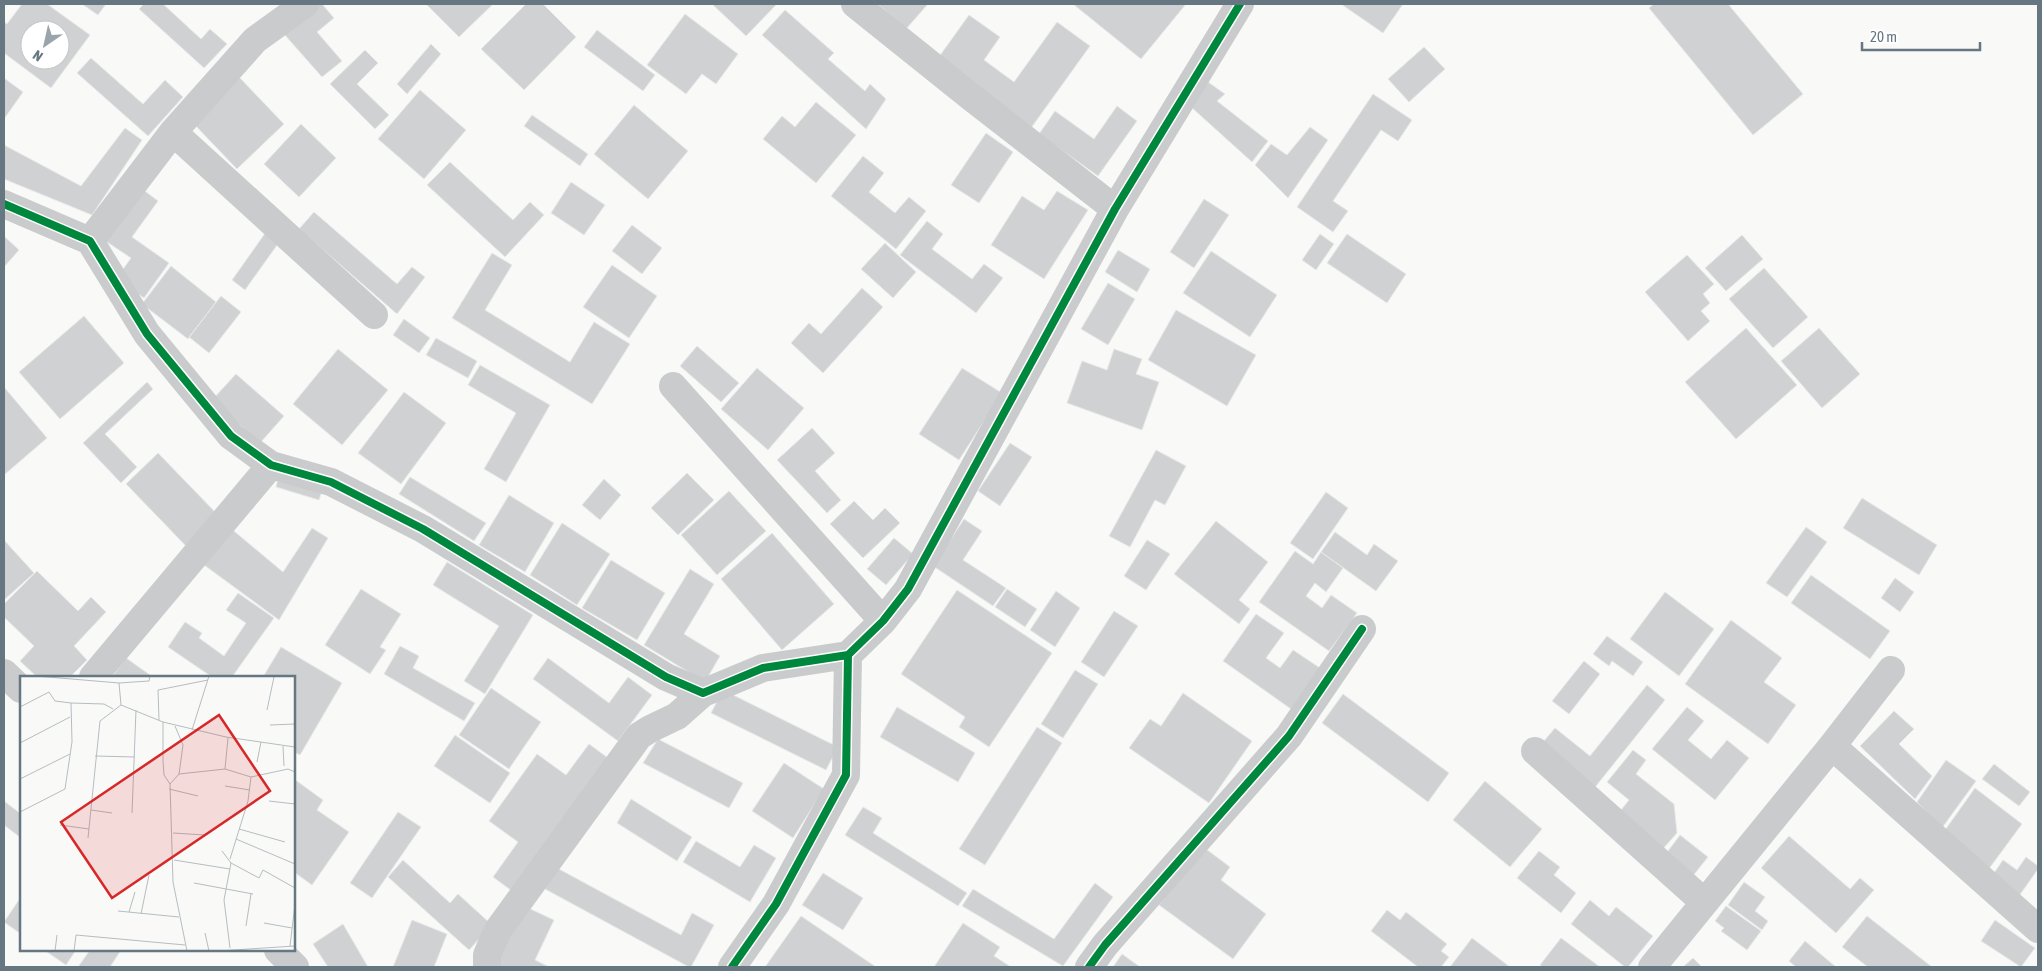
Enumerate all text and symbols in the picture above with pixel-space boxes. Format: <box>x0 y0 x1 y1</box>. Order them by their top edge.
north arrow <box>20 20 70 70</box>
scale bar <box>1862 20 1980 52</box>
text: 20 m <box>1870 28 1897 45</box>
text: N <box>30 47 46 65</box>
inset map <box>20 676 295 951</box>

